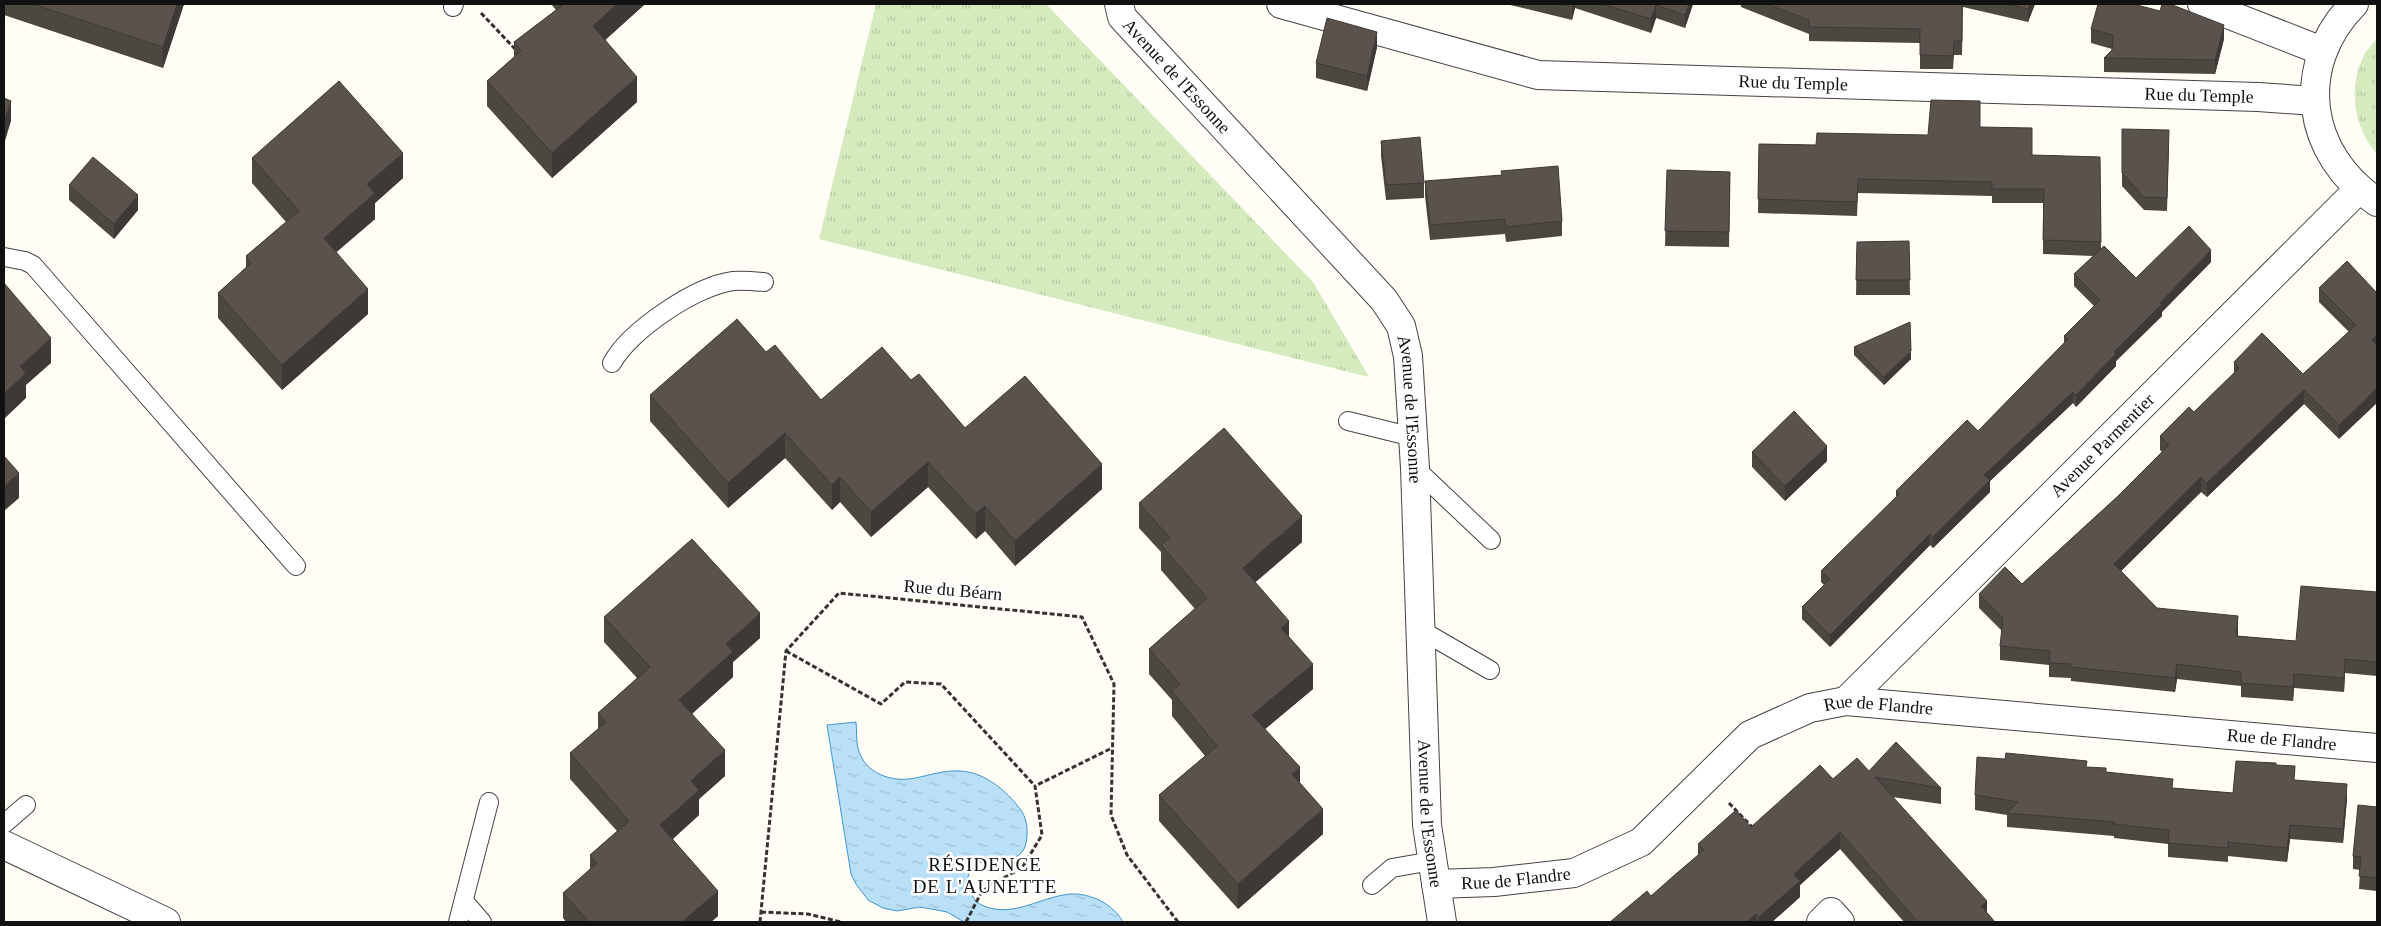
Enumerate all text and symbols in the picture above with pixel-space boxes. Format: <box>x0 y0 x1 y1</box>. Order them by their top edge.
street label: Avenue de l'Essonne <box>1119 15 1235 138</box>
street label: Rue du Temple <box>1738 71 1848 94</box>
street label: Rue du Temple <box>2144 84 2254 107</box>
street label: Avenue de l'Essonne <box>1393 333 1426 484</box>
street label: Avenue Parmentier <box>2046 389 2158 501</box>
street label: Rue du Béarn <box>903 576 1003 604</box>
street label: Rue de Flandre <box>1822 691 1934 719</box>
street label: Rue de Flandre <box>2226 725 2337 754</box>
street label: Avenue de l'Essonne <box>1414 739 1447 889</box>
district label: RÉSIDENCE DE L'AUNETTE <box>913 854 1057 897</box>
street label: Rue de Flandre <box>1461 863 1572 893</box>

